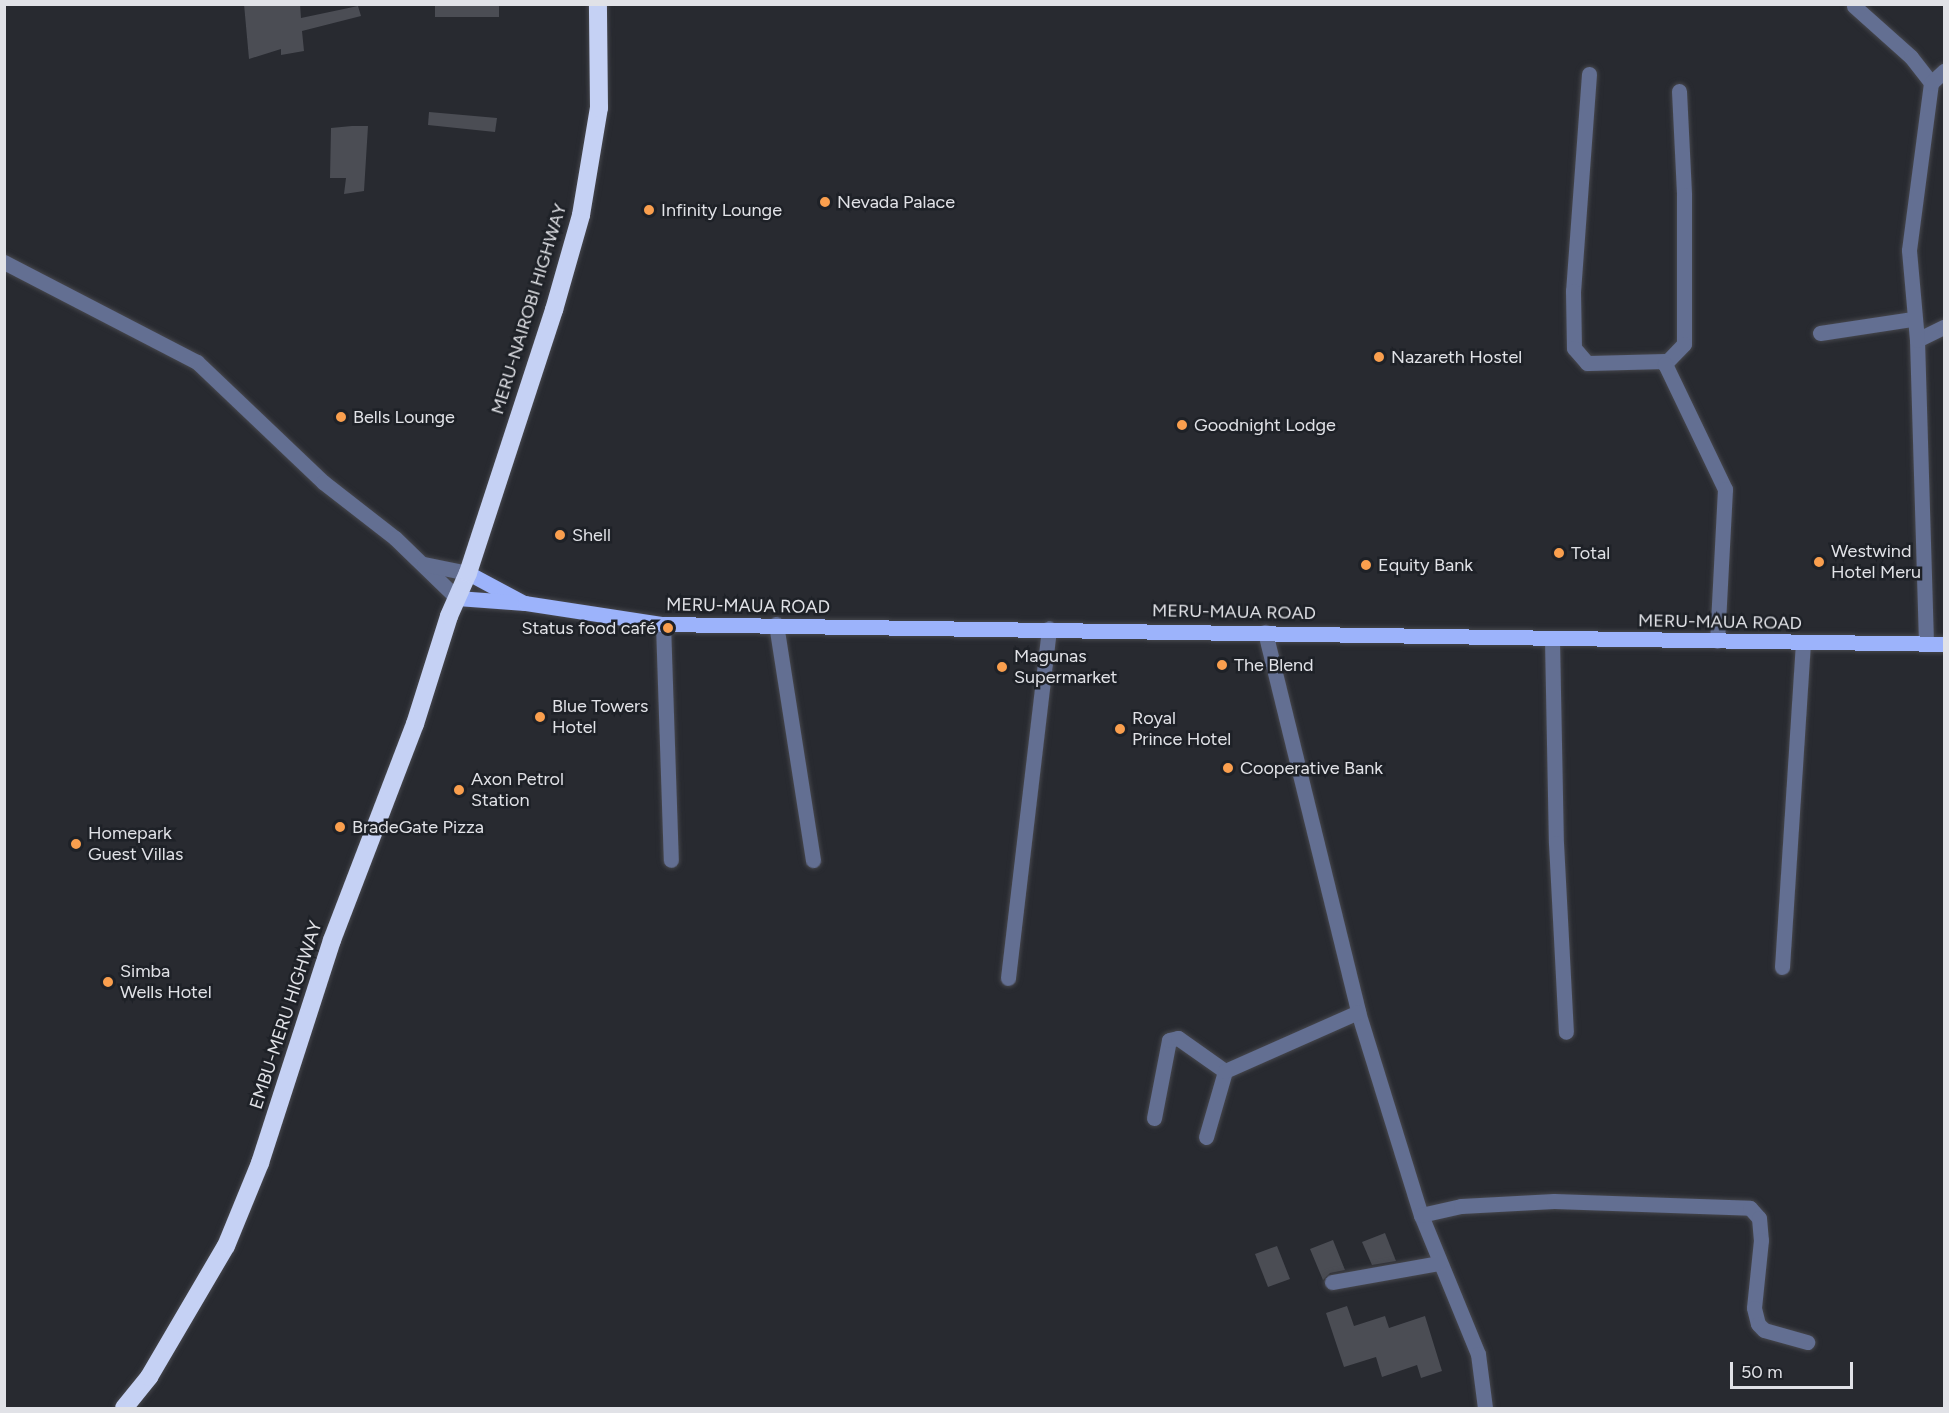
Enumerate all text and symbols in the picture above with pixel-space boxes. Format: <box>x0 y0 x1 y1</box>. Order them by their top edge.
place label: Nevada Palace <box>837 191 955 213</box>
marker: Nevada Palace <box>818 195 832 209</box>
place label: Infinity Lounge <box>661 199 782 221</box>
street label: MERU-NAIROBI HIGHWAY <box>487 201 571 417</box>
marker: Infinity Lounge <box>642 203 656 217</box>
place label: Nazareth Hostel <box>1391 346 1522 368</box>
marker: Nazareth Hostel <box>1372 350 1386 364</box>
place label: Bells Lounge <box>353 406 455 428</box>
marker: Bells Lounge <box>334 410 348 424</box>
place label: Goodnight Lodge <box>1194 414 1336 436</box>
marker: Goodnight Lodge <box>1175 418 1189 432</box>
place label: Shell <box>572 524 611 546</box>
marker: Shell <box>553 528 567 542</box>
place label: Westwind Hotel Meru <box>1831 541 1921 584</box>
place label: Total <box>1571 542 1610 564</box>
marker: Total <box>1552 546 1566 560</box>
place label: Equity Bank <box>1378 554 1473 576</box>
marker: Westwind Hotel Meru <box>1812 555 1826 569</box>
marker: Equity Bank <box>1359 558 1373 572</box>
street label: MERU-MAUA ROAD <box>666 594 830 618</box>
street label: MERU-MAUA ROAD <box>1152 600 1316 624</box>
street label: MERU-MAUA ROAD <box>1638 610 1802 634</box>
place label: Status food café <box>522 617 656 639</box>
marker: Status food café <box>661 621 675 635</box>
place label: Magunas Supermarket <box>1014 646 1117 688</box>
place label: The Blend <box>1234 654 1314 676</box>
marker: The Blend <box>1215 658 1229 672</box>
marker: Magunas Supermarket <box>995 660 1009 674</box>
place label: Blue Towers Hotel <box>552 696 649 738</box>
place label: Royal Prince Hotel <box>1132 708 1231 750</box>
marker: Blue Towers Hotel <box>533 710 547 724</box>
marker: Royal Prince Hotel <box>1113 722 1127 736</box>
place label: Cooperative Bank <box>1240 757 1383 779</box>
marker: Cooperative Bank <box>1221 761 1235 775</box>
place label: Axon Petrol Station <box>471 769 564 812</box>
marker: Axon Petrol Station <box>452 783 466 797</box>
place label: BradeGate Pizza <box>352 816 484 838</box>
marker: BradeGate Pizza <box>333 820 347 834</box>
place label: Homepark Guest Villas <box>88 823 183 866</box>
marker: Homepark Guest Villas <box>69 837 83 851</box>
street label: EMBU-MERU HIGHWAY <box>245 918 327 1112</box>
place label: Simba Wells Hotel <box>120 961 212 1004</box>
marker: Simba Wells Hotel <box>101 975 115 989</box>
scale bar <box>1733 1350 1856 1388</box>
text: 50 m <box>1741 1361 1783 1383</box>

